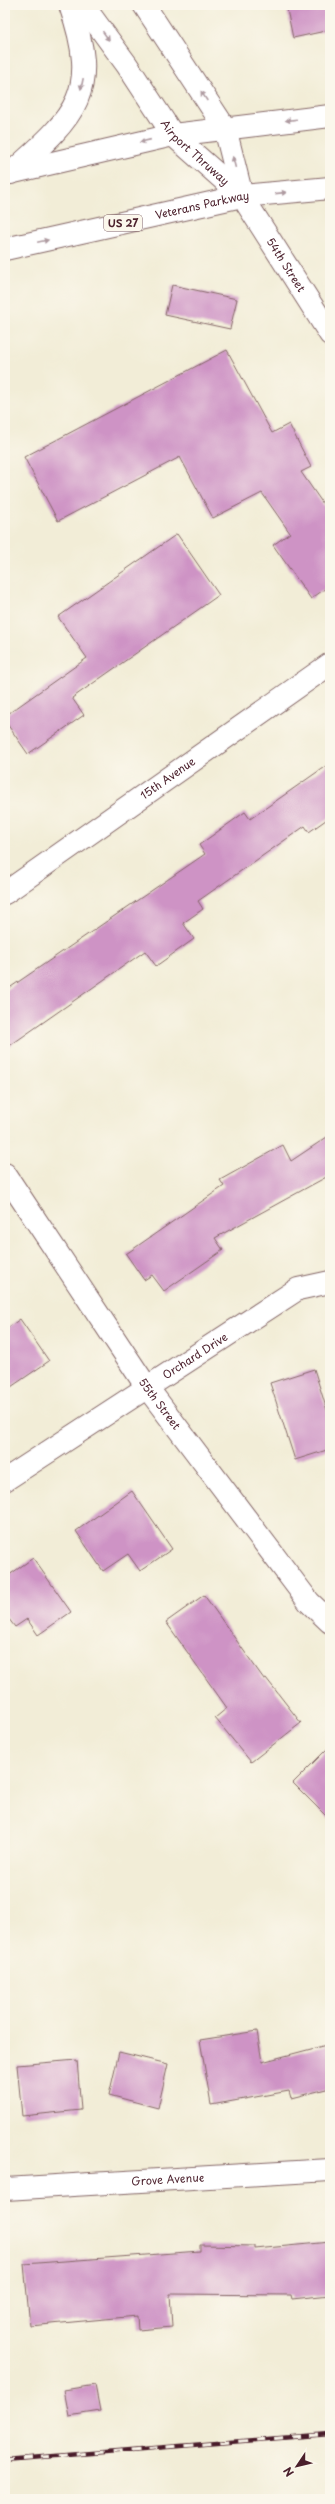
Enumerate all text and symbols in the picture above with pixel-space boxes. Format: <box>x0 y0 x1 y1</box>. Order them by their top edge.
one-way arrow <box>102 31 110 42</box>
one-way arrow <box>78 77 84 90</box>
one-way arrow <box>200 91 208 101</box>
street label: Airport Thruway <box>157 116 233 189</box>
one-way arrow <box>285 117 297 123</box>
one-way arrow <box>139 138 151 144</box>
one-way arrow <box>230 156 236 169</box>
street label: Veterans Parkway <box>153 186 250 223</box>
one-way arrow <box>275 189 287 196</box>
road number: US 27 <box>104 215 142 231</box>
street label: 54th Street <box>263 234 310 296</box>
one-way arrow <box>37 237 49 243</box>
street label: 15th Avenue <box>136 753 198 803</box>
street label: Orchard Drive <box>159 1328 231 1383</box>
street label: 55th Street <box>135 1374 185 1433</box>
street label: Grove Avenue <box>131 2168 205 2190</box>
north arrow <box>277 2446 317 2486</box>
text: N <box>279 2463 298 2480</box>

